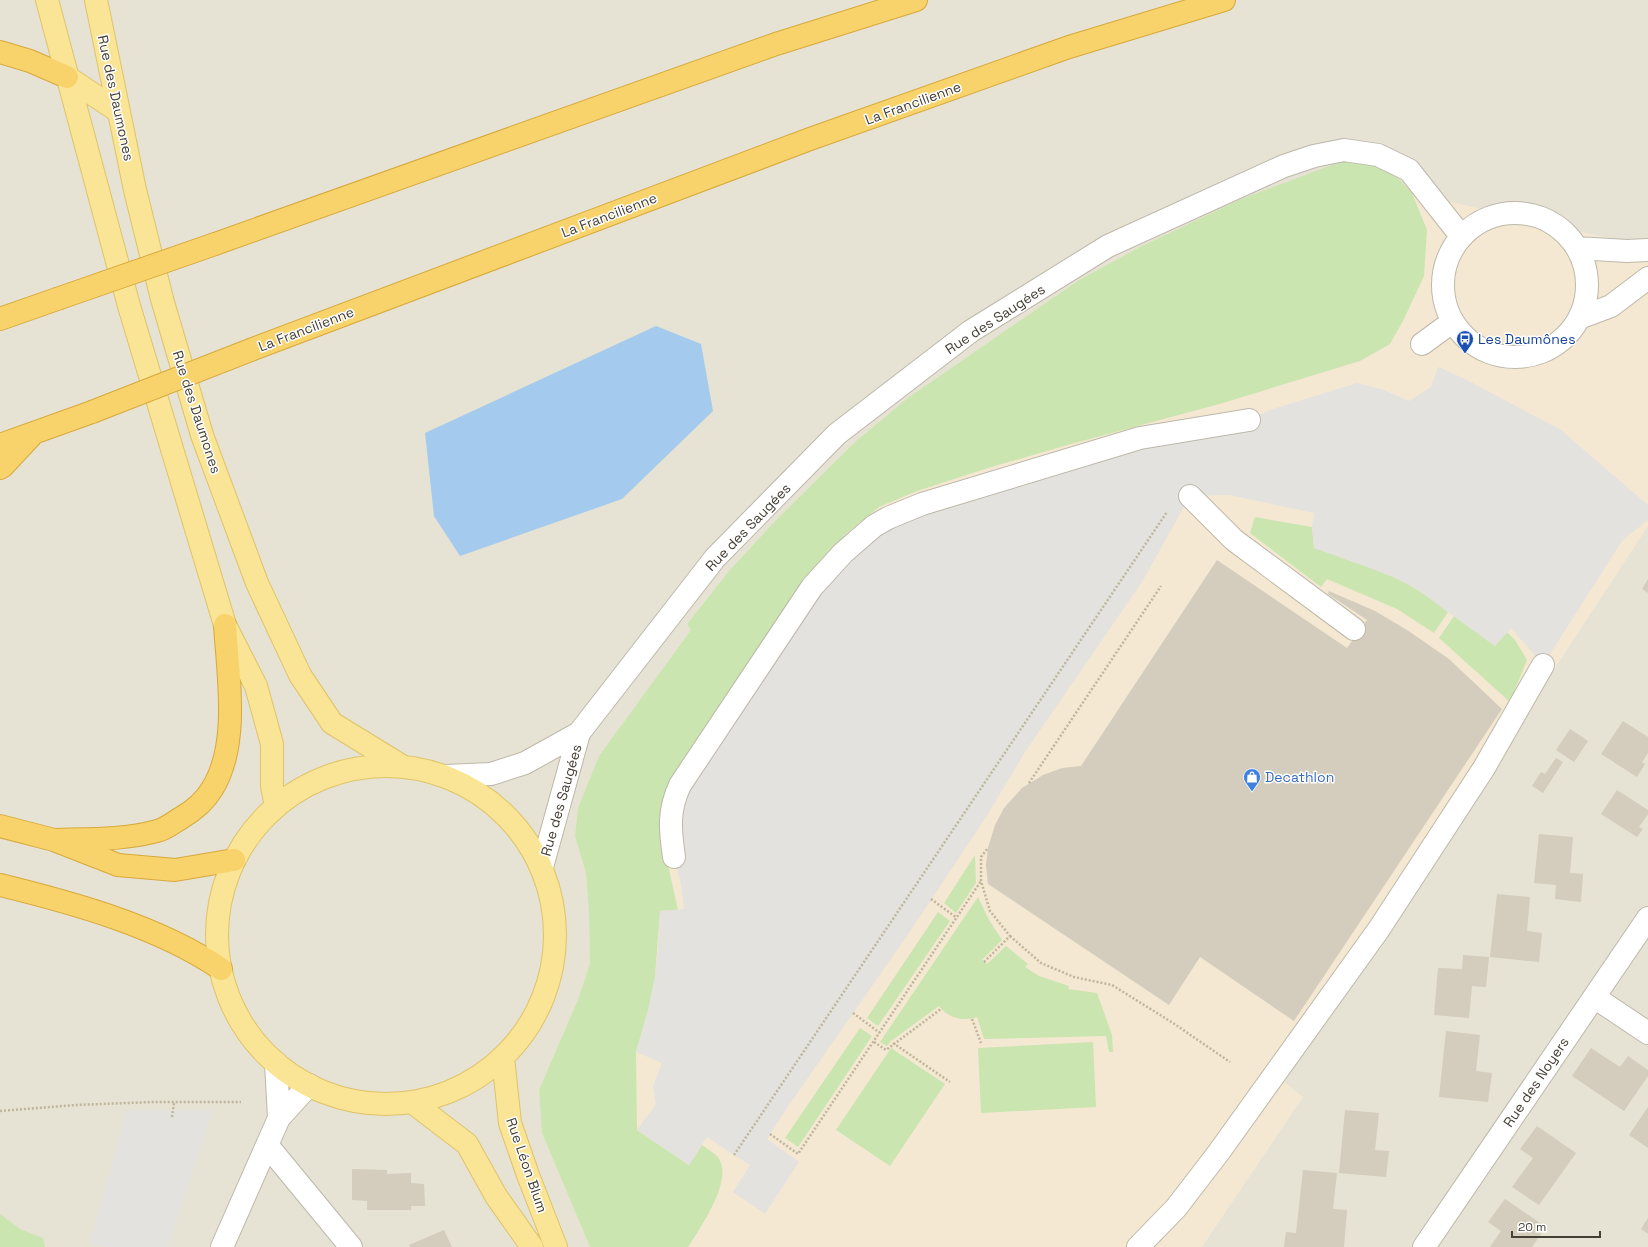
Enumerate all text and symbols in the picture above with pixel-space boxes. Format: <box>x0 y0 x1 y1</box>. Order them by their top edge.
street label: Rue des Daumones <box>94 33 138 163</box>
street label: La Francilienne <box>862 77 964 129</box>
street label: La Francilienne <box>559 189 659 241</box>
street label: Rue des Saugées <box>942 280 1048 358</box>
street label: La Francilienne <box>256 303 356 355</box>
bus stop icon: Les Daumônes <box>1455 329 1475 354</box>
place label: Les Daumônes <box>1478 330 1576 348</box>
street label: Rue des Daumones <box>169 348 225 476</box>
street label: Rue des Saugées <box>701 479 795 575</box>
street label: Rue des Saugées <box>536 742 586 858</box>
shop icon: Decathlon <box>1242 767 1262 792</box>
place label: Decathlon <box>1265 768 1334 786</box>
street label: Rue des Noyers <box>1499 1033 1573 1131</box>
street label: Rue Léon Blum <box>502 1115 552 1215</box>
scale bar <box>1512 1213 1600 1239</box>
text: 20 m <box>1518 1219 1546 1235</box>

